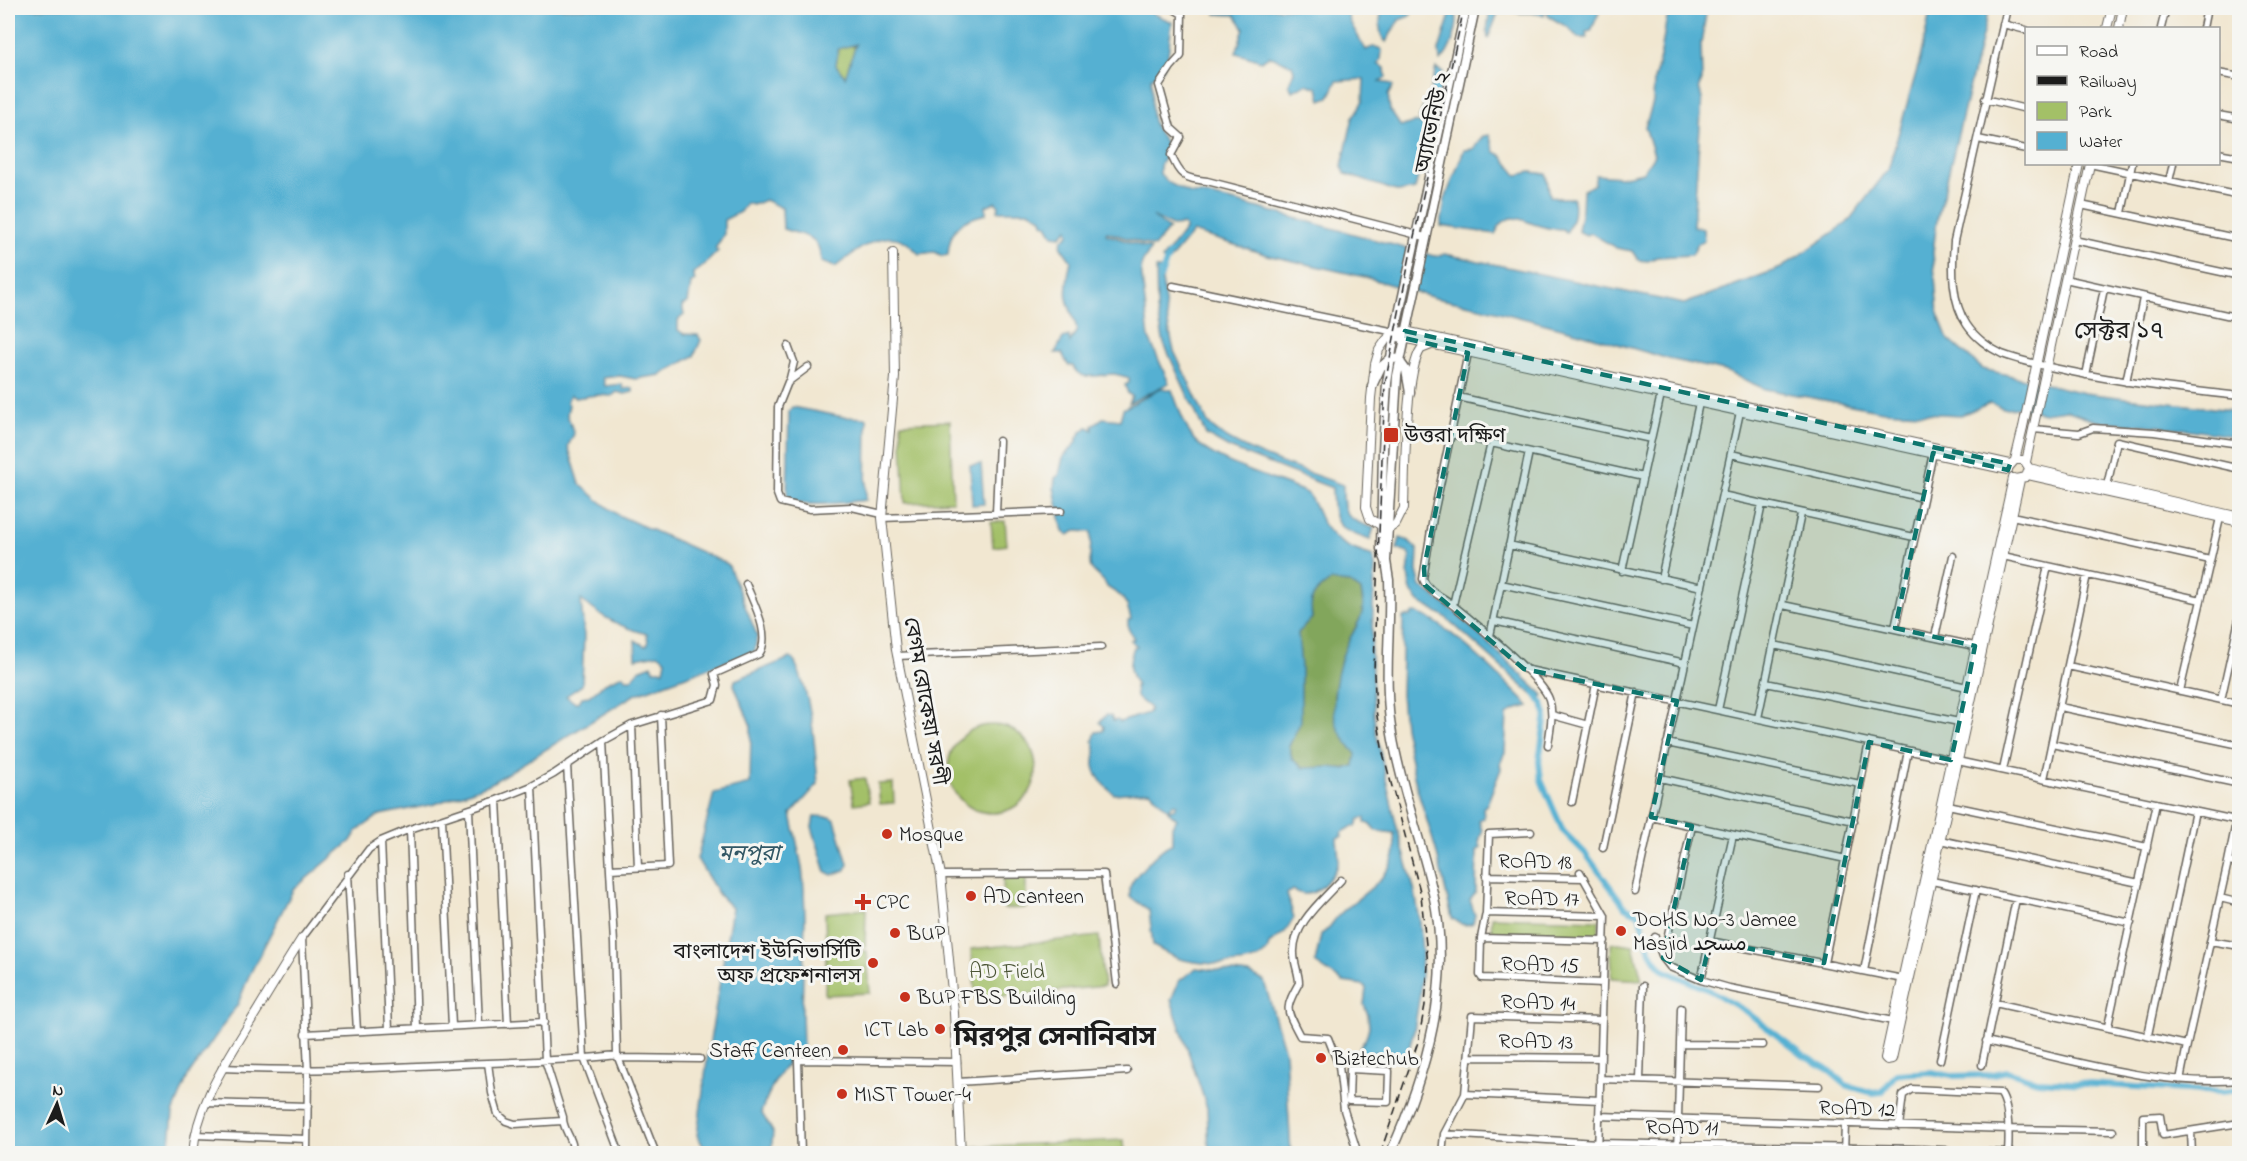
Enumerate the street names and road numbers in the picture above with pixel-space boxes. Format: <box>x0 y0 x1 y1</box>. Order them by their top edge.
street label: অ্যাভেনিউ ২ <box>1408 68 1459 177</box>
street label: বেগম রোকেয়া সরণী <box>894 615 954 788</box>
street label: ROAD 18 <box>1498 847 1572 879</box>
street label: ROAD 17 <box>1504 884 1580 916</box>
street label: ROAD 15 <box>1500 950 1579 982</box>
street label: ROAD 14 <box>1500 988 1576 1020</box>
street label: ROAD 13 <box>1498 1027 1574 1059</box>
street label: ROAD 12 <box>1818 1094 1896 1126</box>
street label: ROAD 11 <box>1645 1113 1719 1145</box>

